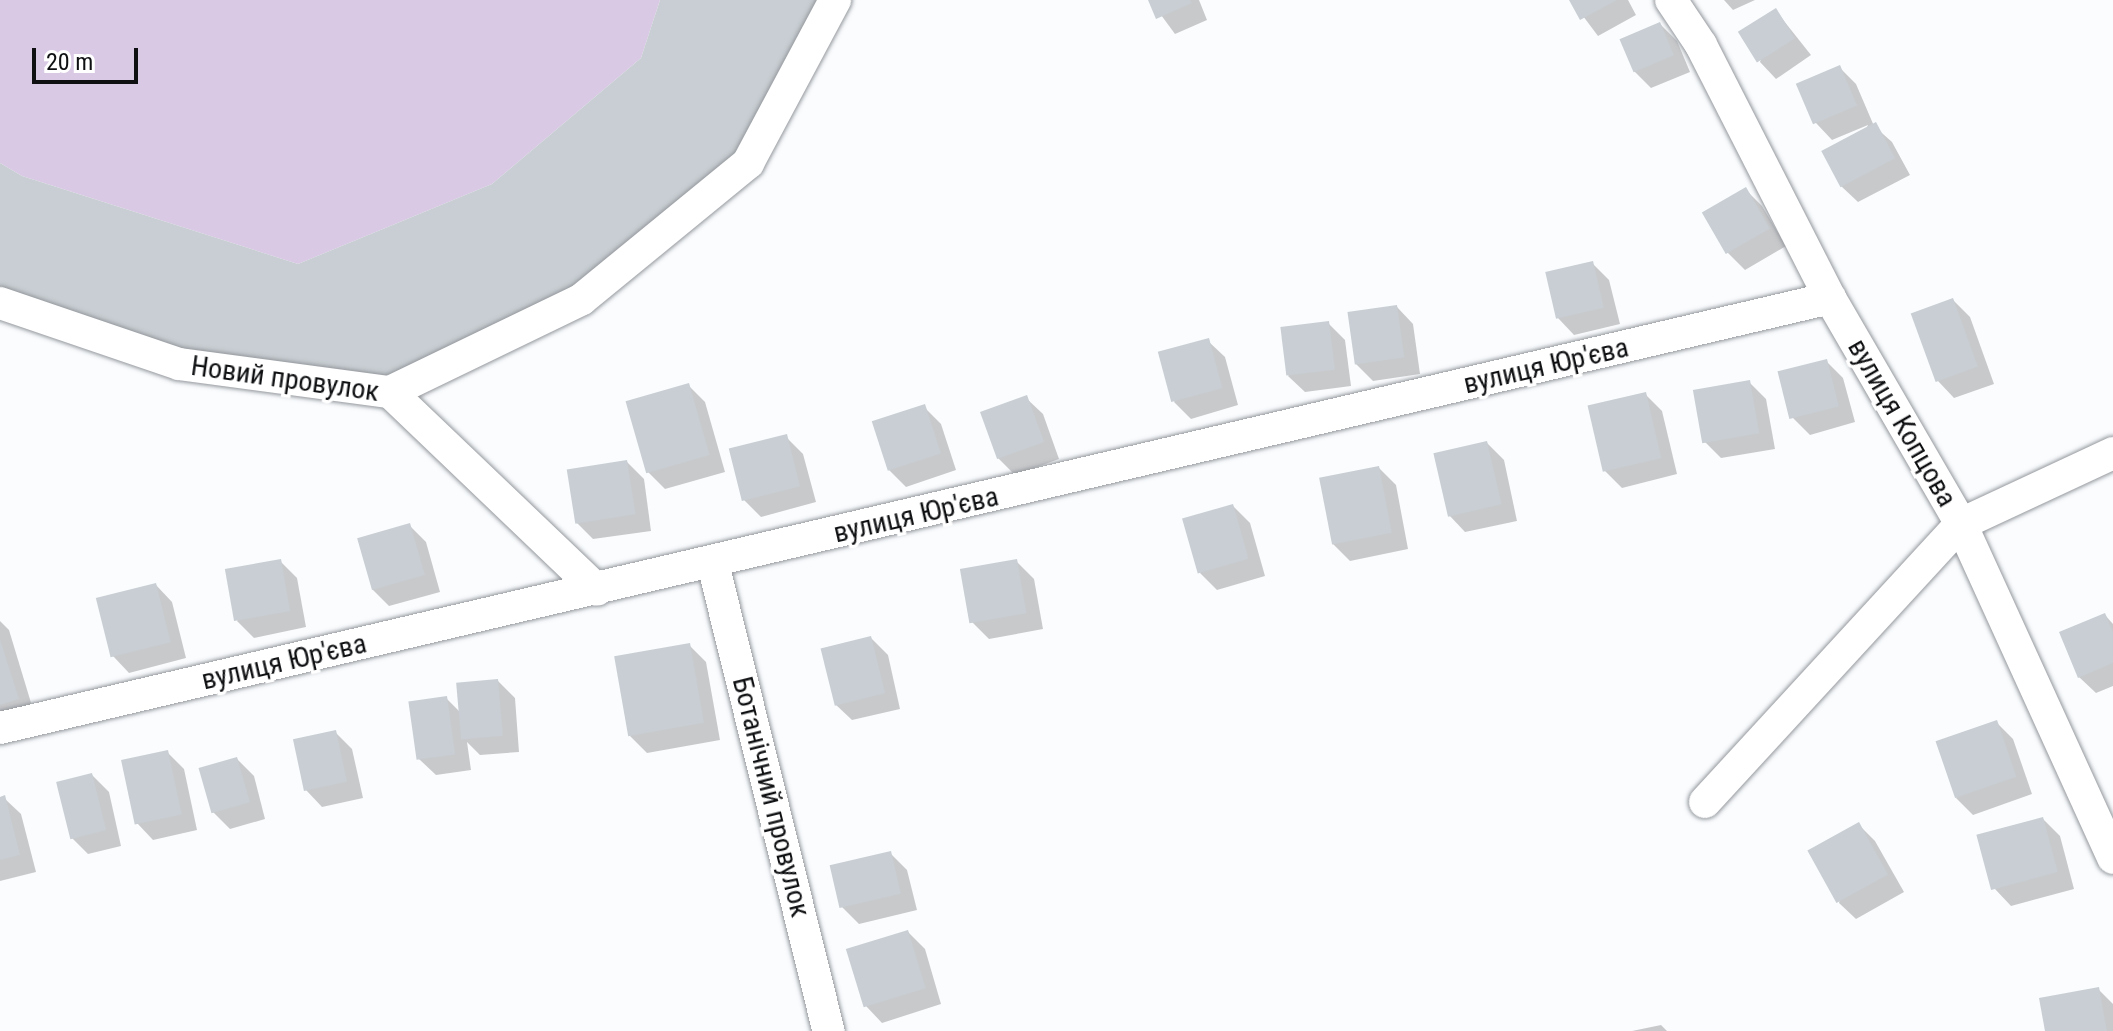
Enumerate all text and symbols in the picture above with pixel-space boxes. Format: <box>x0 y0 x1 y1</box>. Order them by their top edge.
scale bar <box>36 32 142 82</box>
text: 20 m <box>46 48 93 76</box>
street label: вулиця Юр'єва <box>1460 331 1632 401</box>
street label: вулиця Копцова <box>1840 333 1964 513</box>
street label: Новий провулок <box>189 349 381 409</box>
street label: вулиця Юр'єва <box>830 480 1002 550</box>
street label: вулиця Юр'єва <box>198 627 370 697</box>
street label: Ботанічний провулок <box>725 673 817 921</box>

